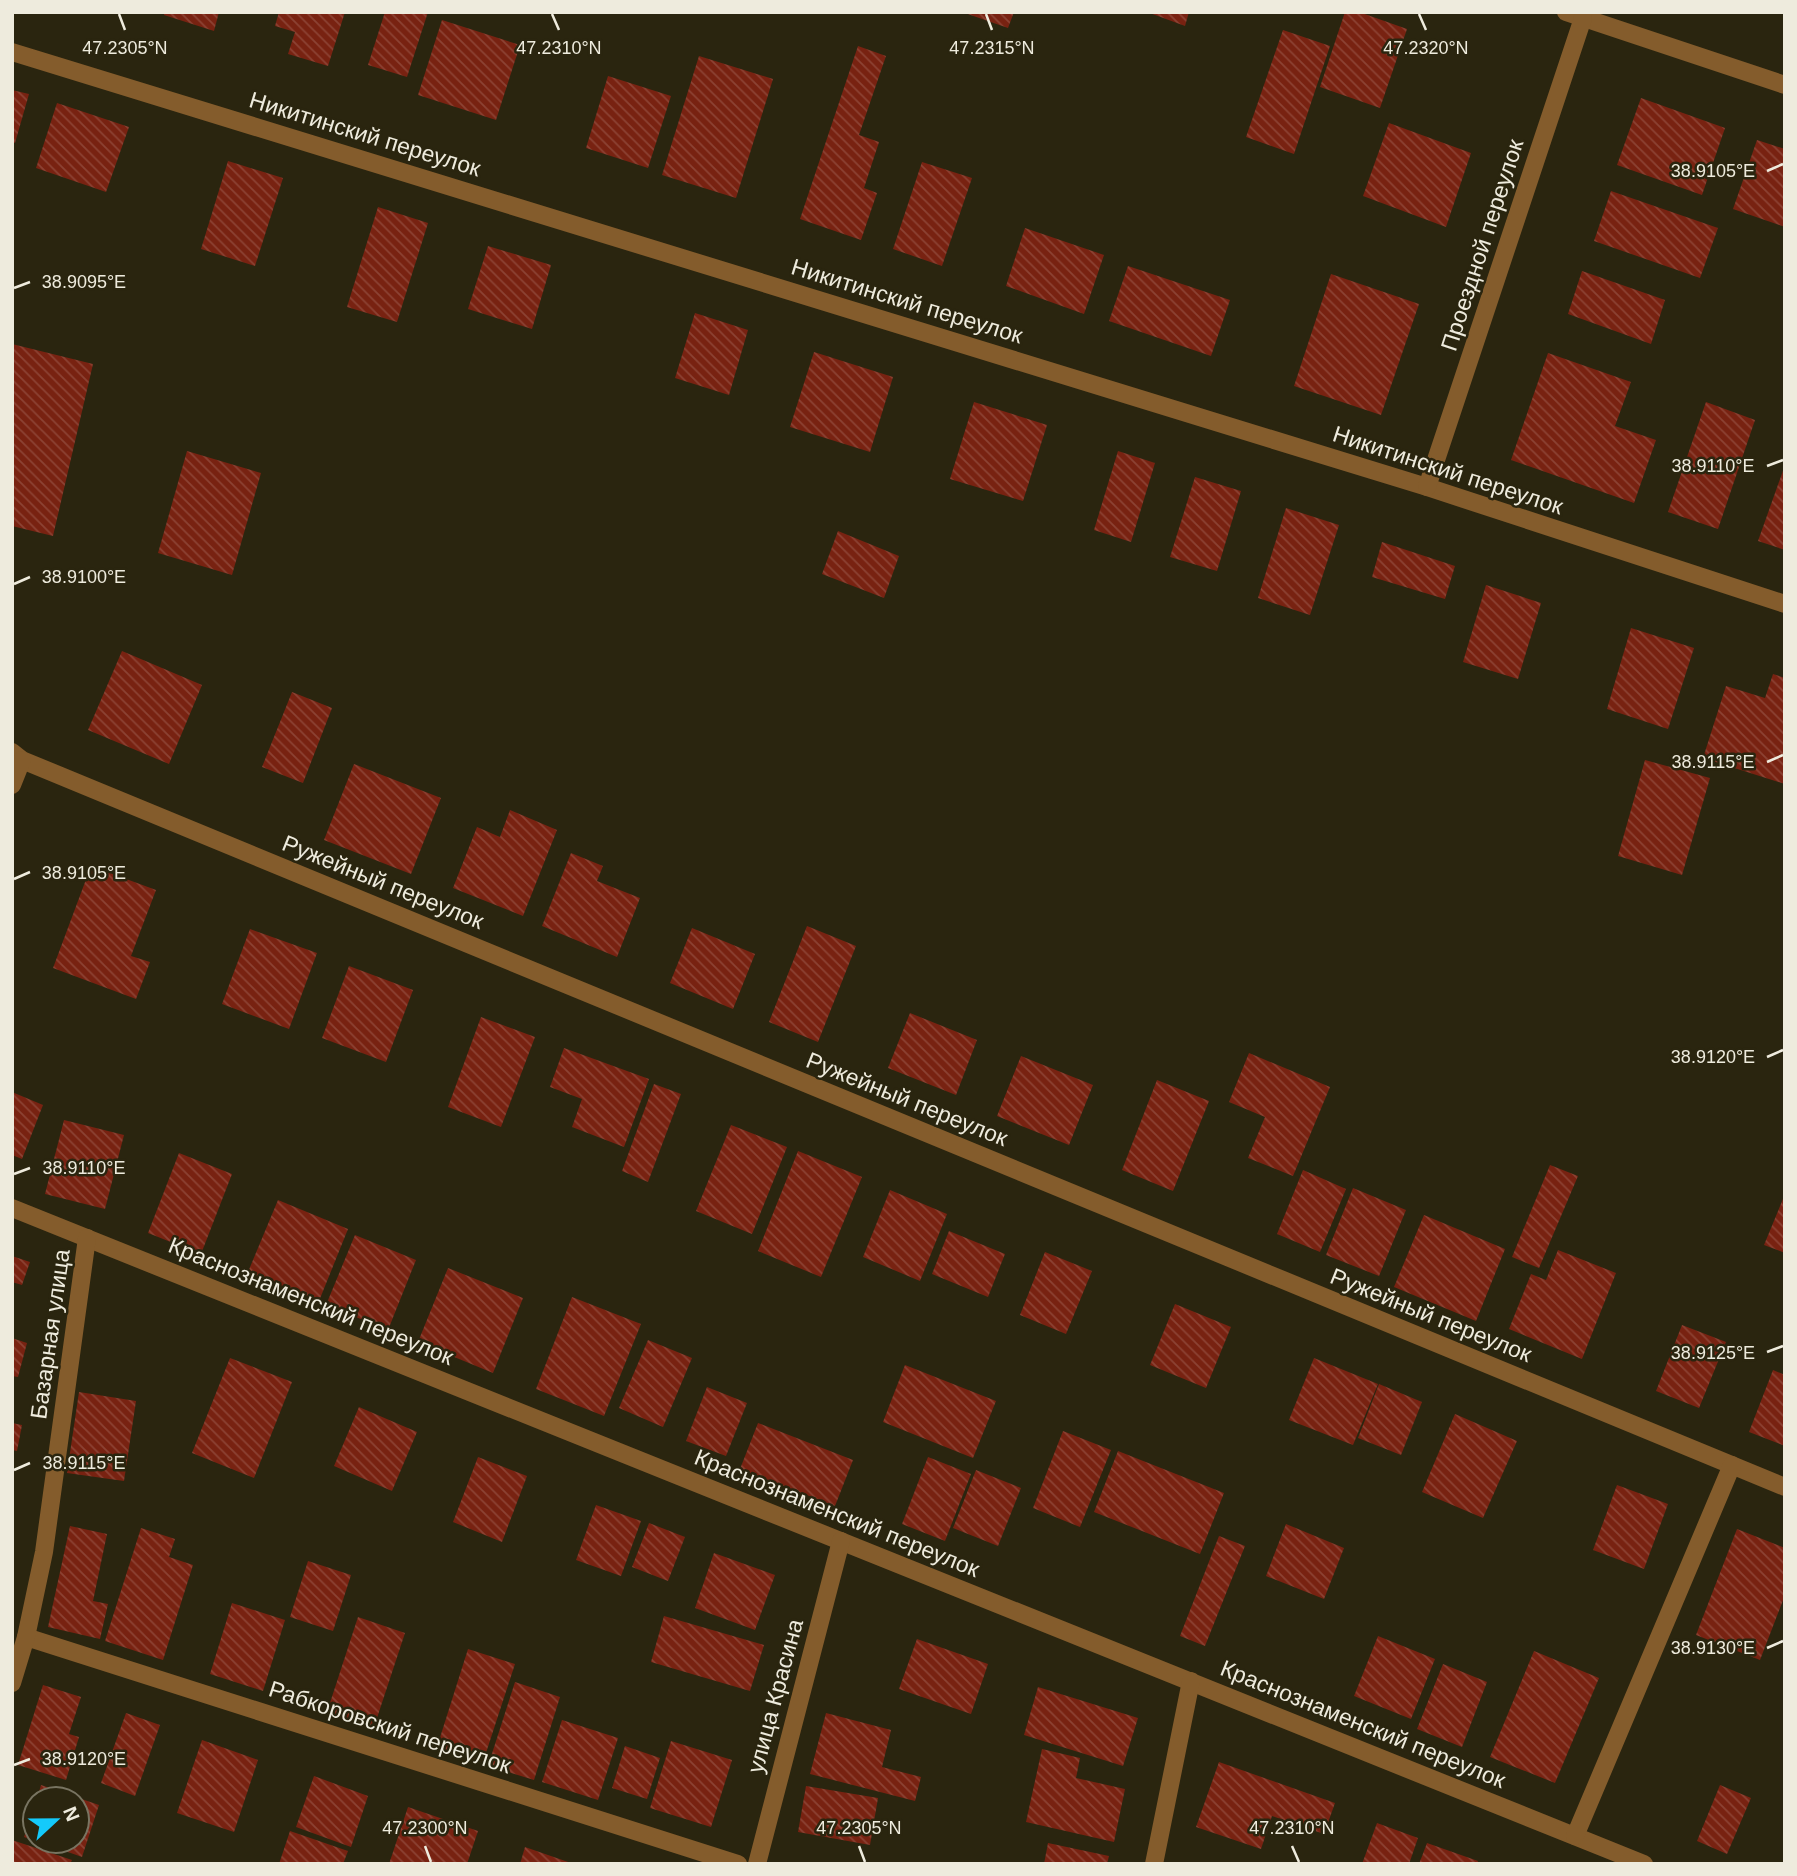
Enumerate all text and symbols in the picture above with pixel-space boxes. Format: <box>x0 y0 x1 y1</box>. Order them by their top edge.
text: 47.2305°N <box>82 38 168 58</box>
text: 47.2310°N <box>516 38 602 58</box>
text: 47.2315°N <box>949 38 1035 58</box>
text: 47.2320°N <box>1383 38 1469 58</box>
street label: Никитинский переулок <box>246 86 485 182</box>
street label: Проездной переулок <box>1436 135 1529 354</box>
text: 38.9105°E <box>1671 161 1755 181</box>
street label: Никитинский переулок <box>788 253 1027 349</box>
text: 38.9095°E <box>42 272 126 292</box>
street label: Никитинский переулок <box>1330 421 1567 520</box>
text: 38.9110°E <box>1672 456 1754 476</box>
text: 38.9100°E <box>42 567 126 587</box>
text: 38.9115°E <box>1672 752 1754 772</box>
street label: Ружейный переулок <box>279 830 488 935</box>
text: 38.9105°E <box>42 863 126 883</box>
street label: Ружейный переулок <box>803 1047 1012 1152</box>
text: 38.9120°E <box>1671 1047 1755 1067</box>
text: 38.9110°E <box>43 1158 125 1178</box>
street label: Краснознаменский переулок <box>165 1232 458 1370</box>
street label: Базарная улица <box>25 1247 75 1421</box>
street label: Ружейный переулок <box>1327 1263 1536 1368</box>
text: 38.9125°E <box>1671 1343 1755 1363</box>
street label: Краснознаменский переулок <box>691 1444 984 1582</box>
text: 38.9115°E <box>43 1453 125 1473</box>
street label: улица Красина <box>742 1616 808 1776</box>
text: 38.9130°E <box>1671 1638 1755 1658</box>
street label: Краснознаменский переулок <box>1217 1655 1510 1793</box>
street label: Рабкоровский переулок <box>266 1676 515 1779</box>
text: 38.9120°E <box>42 1749 126 1769</box>
north arrow <box>21 1785 91 1855</box>
text: N <box>59 1804 84 1824</box>
text: 47.2300°N <box>382 1818 468 1838</box>
text: 47.2305°N <box>816 1818 902 1838</box>
text: 47.2310°N <box>1249 1818 1335 1838</box>

